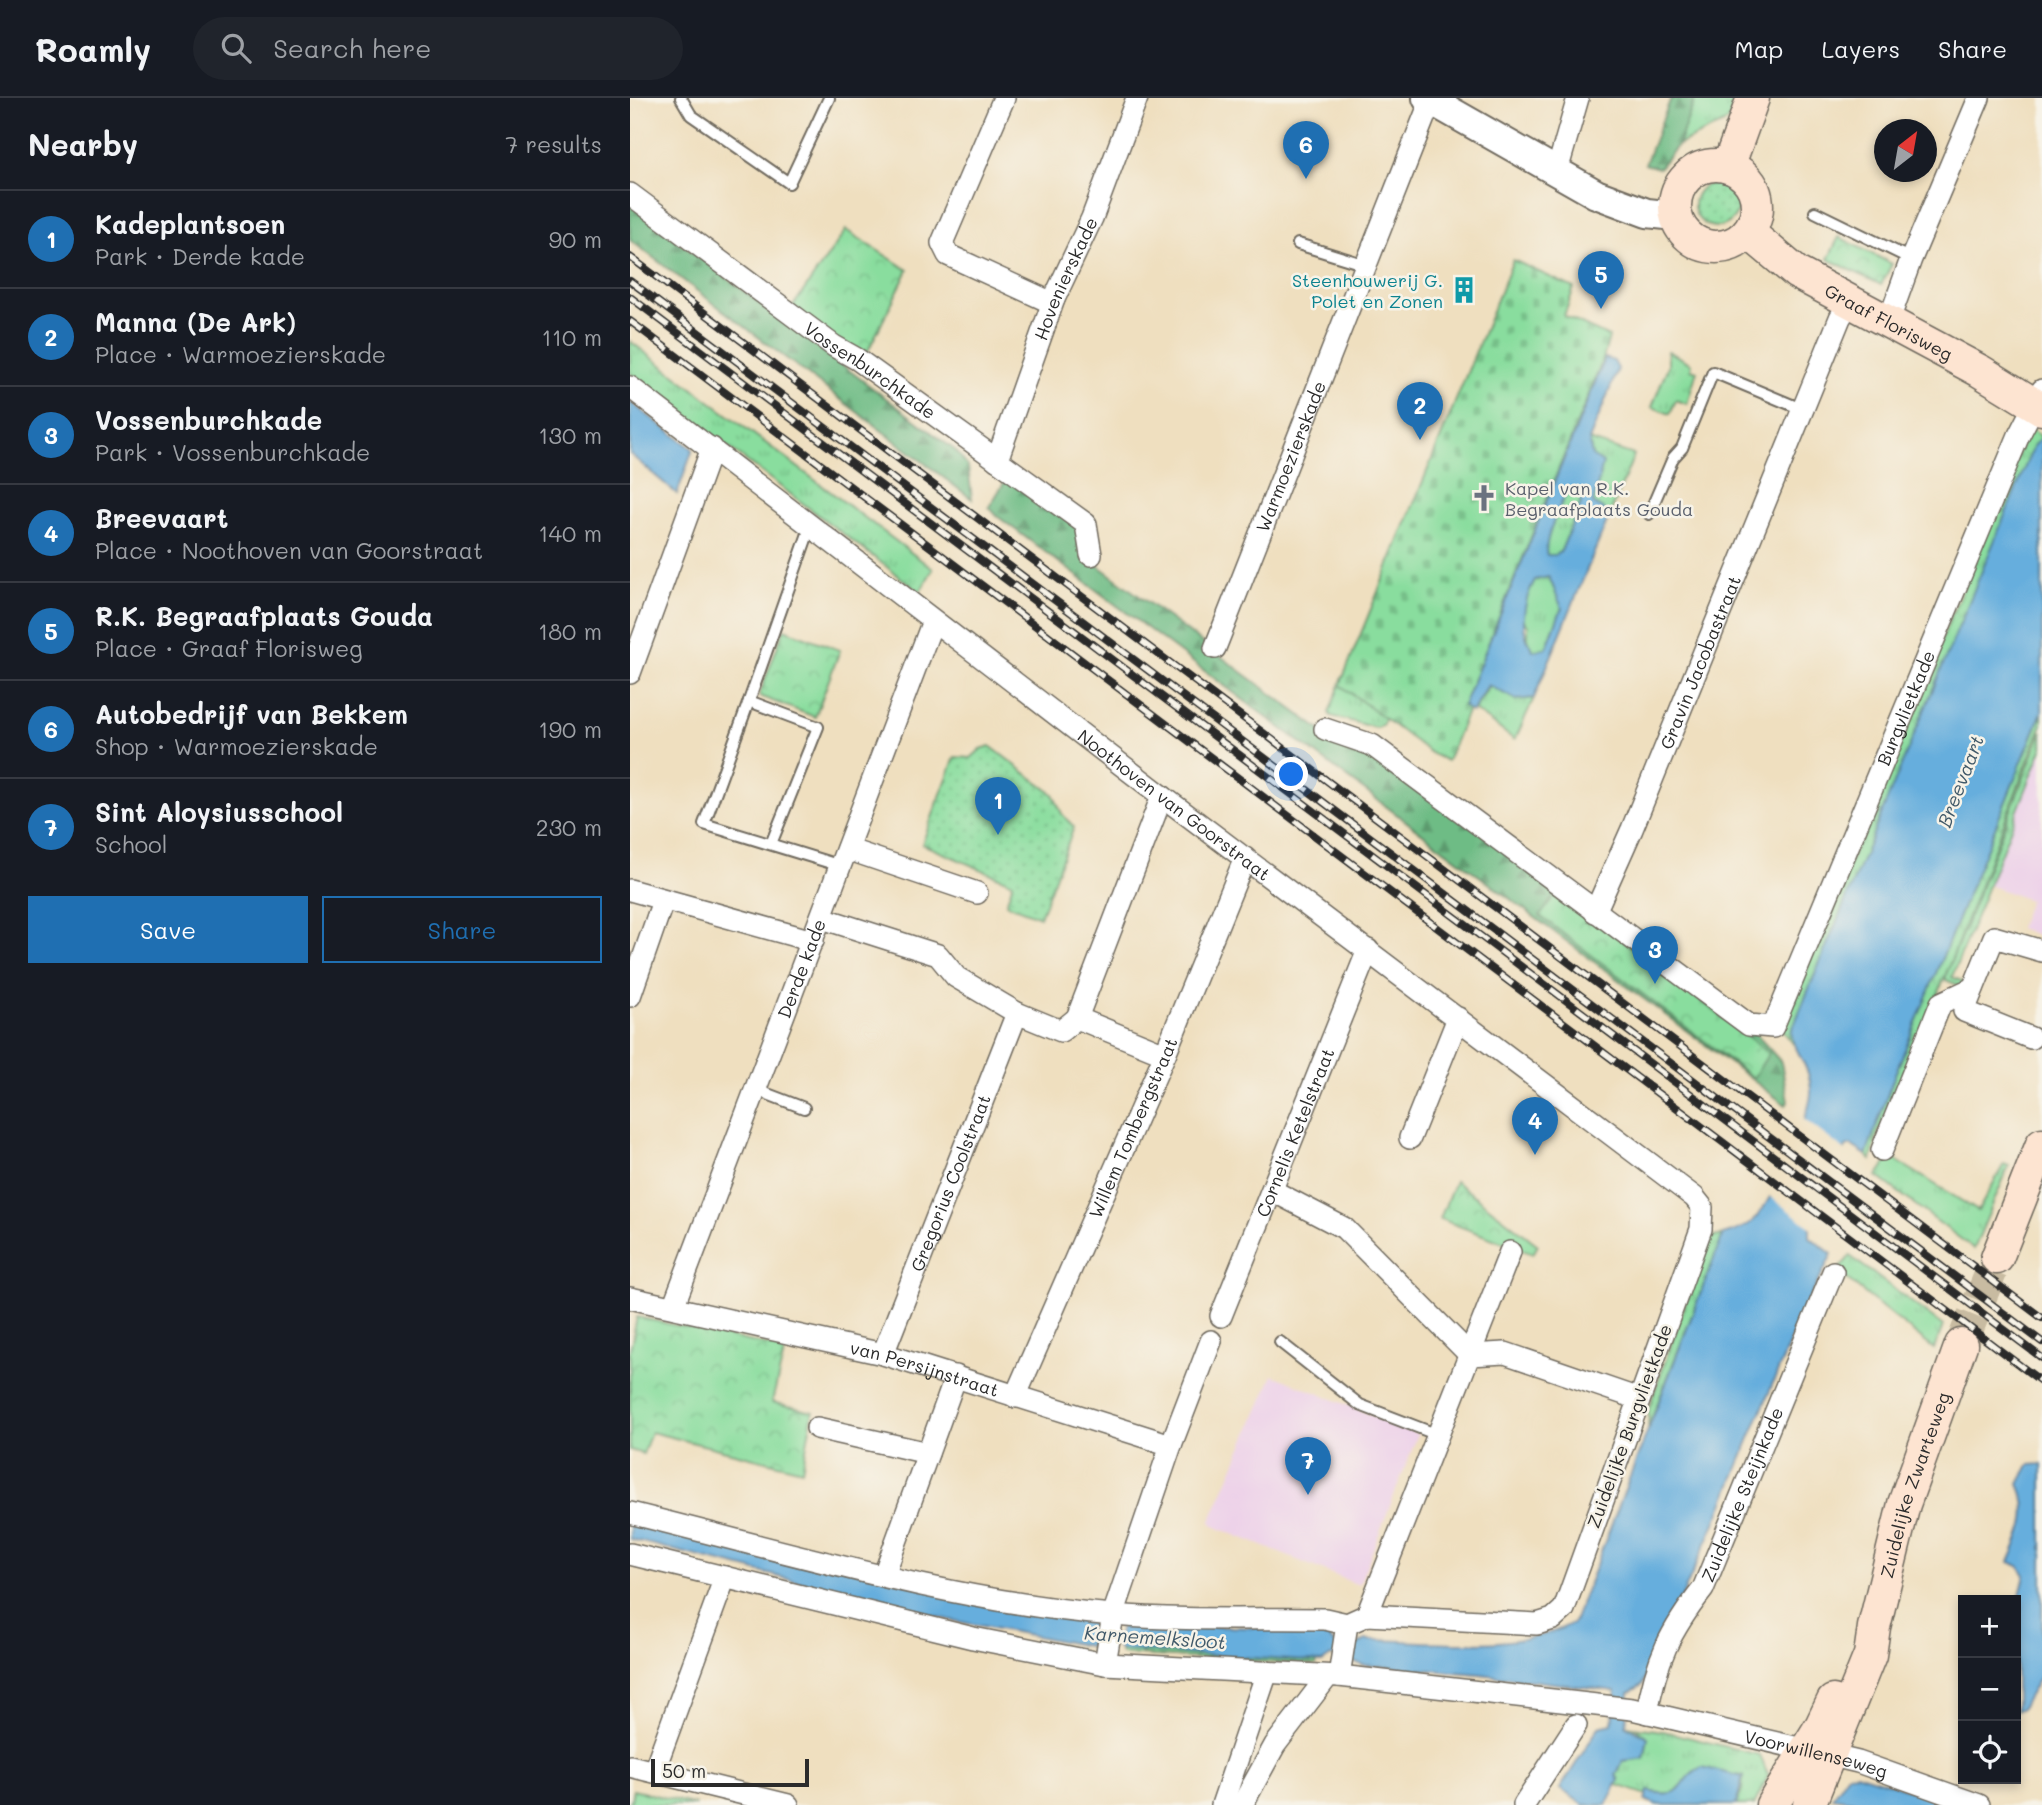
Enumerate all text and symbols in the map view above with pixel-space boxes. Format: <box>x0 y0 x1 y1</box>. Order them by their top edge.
search box <box>193 17 683 80</box>
text: Roamly <box>35 27 151 70</box>
icon: search <box>217 29 255 67</box>
text: Search here <box>273 31 431 65</box>
text: Map <box>1735 33 1783 64</box>
text: Layers <box>1821 33 1900 64</box>
text: Share <box>1938 33 2007 64</box>
north arrow <box>1874 119 1937 182</box>
pin: 6 <box>1283 121 1329 179</box>
text: Nearby <box>28 124 138 164</box>
text: 7 results <box>505 129 602 159</box>
text: Kadeplantsoen <box>95 207 285 241</box>
street label: Hovenierskade <box>1028 213 1103 343</box>
text: 1 <box>46 224 56 254</box>
text: 90 m <box>549 224 602 254</box>
text: Park · Derde kade <box>95 241 305 271</box>
pin: 5 <box>1578 251 1624 309</box>
place label: Steenhouwerij G. Polet en Zonen <box>1292 268 1443 313</box>
building icon: Steenhouwerij G. Polet en Zonen <box>1449 275 1479 305</box>
street label: Graaf Florisweg <box>1821 278 1957 366</box>
text: Manna (De Ark) <box>95 305 296 339</box>
street label: Vossenburchkade <box>799 316 941 424</box>
text: 2 <box>45 322 57 352</box>
text: 110 m <box>542 322 602 352</box>
text: Place · Warmoezierskade <box>95 339 386 369</box>
street label: Warmoezierskade <box>1250 377 1331 535</box>
pin: 2 <box>1397 382 1443 440</box>
text: Vossenburchkade <box>95 403 322 437</box>
text: 3 <box>44 420 58 450</box>
text: 130 m <box>538 420 602 450</box>
text: Park · Vossenburchkade <box>95 437 370 467</box>
place label: Kapel van R.K. Begraafplaats Gouda <box>1505 476 1693 521</box>
church icon: Kapel van R.K. Begraafplaats Gouda <box>1469 483 1499 513</box>
text: Breevaart <box>95 501 228 535</box>
text: 4 <box>44 518 58 548</box>
text: 140 m <box>538 518 602 548</box>
text: Place · Noothoven van Goorstraat <box>95 535 483 565</box>
street label: Gravin Jacobastraat <box>1654 572 1746 753</box>
text: R.K. Begraafplaats Gouda <box>95 599 433 633</box>
text: 5 <box>44 616 58 646</box>
text: 180 m <box>538 616 602 646</box>
text: Place · Graaf Florisweg <box>95 633 363 663</box>
street label: Burgvlietkade <box>1871 647 1940 769</box>
text: Autobedrijf van Bekkem <box>95 697 408 731</box>
text: 6 <box>44 714 58 744</box>
text: 190 m <box>538 714 602 744</box>
street label: Noothoven van Goorstraat <box>1073 724 1275 886</box>
text: Shop · Warmoezierskade <box>95 731 378 761</box>
water label: Breevaart <box>1931 731 1989 831</box>
your location <box>1274 757 1308 791</box>
pin: 1 <box>975 777 1021 835</box>
text: Sint Aloysiusschool <box>95 795 343 829</box>
text: 7 <box>45 812 57 842</box>
text: 230 m <box>536 812 602 842</box>
text: School <box>95 829 168 859</box>
button: Save <box>28 896 308 963</box>
button: Share <box>322 896 602 963</box>
street label: Derde kade <box>772 915 831 1022</box>
pin: 3 <box>1632 926 1678 984</box>
street label: Willem Tombergstraat <box>1083 1034 1183 1222</box>
street label: Cornelis Ketelstraat <box>1250 1044 1339 1220</box>
street label: Gregorius Coolstraat <box>905 1091 996 1275</box>
pin: 4 <box>1512 1097 1558 1155</box>
street label: Zuidelijke Burgvlietkade <box>1581 1321 1677 1531</box>
street label: van Persijnstraat <box>848 1335 1002 1402</box>
street label: Zuidelijke Zwarteweg <box>1874 1389 1955 1580</box>
street label: Zuidelijke Steijnkade <box>1695 1404 1788 1585</box>
pin: 7 <box>1285 1437 1331 1495</box>
map controls <box>1958 1595 2021 1784</box>
button: + <box>1958 1595 2021 1658</box>
water label: Karnemelksloot <box>1083 1620 1227 1654</box>
button: − <box>1958 1658 2021 1721</box>
button: locate <box>1958 1721 2021 1784</box>
street label: Voorwillenseweg <box>1742 1724 1891 1784</box>
scale bar <box>651 1756 808 1788</box>
text: 50 m <box>662 1758 706 1783</box>

